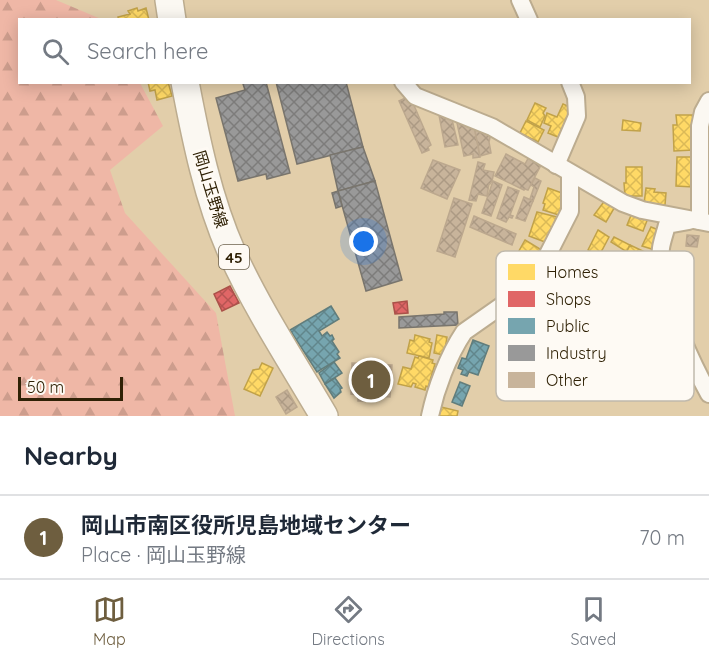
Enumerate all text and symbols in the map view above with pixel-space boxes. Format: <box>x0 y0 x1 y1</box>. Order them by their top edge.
search box <box>18 18 691 84</box>
icon: search <box>39 35 72 68</box>
text: Search here <box>87 37 208 65</box>
street label: 岡山玉野線 <box>190 148 232 230</box>
your location <box>349 227 378 256</box>
road number: 45 <box>219 245 249 269</box>
legend <box>496 251 694 401</box>
text: Homes <box>546 262 598 282</box>
text: Shops <box>546 289 591 309</box>
text: Public <box>546 316 590 336</box>
text: Industry <box>546 343 606 363</box>
pin: 1 <box>352 358 391 403</box>
text: Other <box>546 370 588 390</box>
scale bar <box>18 374 123 402</box>
text: 50 m <box>27 377 64 397</box>
text: Nearby <box>24 439 118 472</box>
text: 岡山市南区役所児島地域センター <box>81 511 411 539</box>
text: 1 <box>40 525 47 550</box>
text: 70 m <box>639 525 685 550</box>
text: Place · 岡山玉野線 <box>81 542 246 567</box>
tab: Map <box>93 593 126 649</box>
tab: Directions <box>312 593 385 649</box>
tab: Saved <box>571 593 616 649</box>

